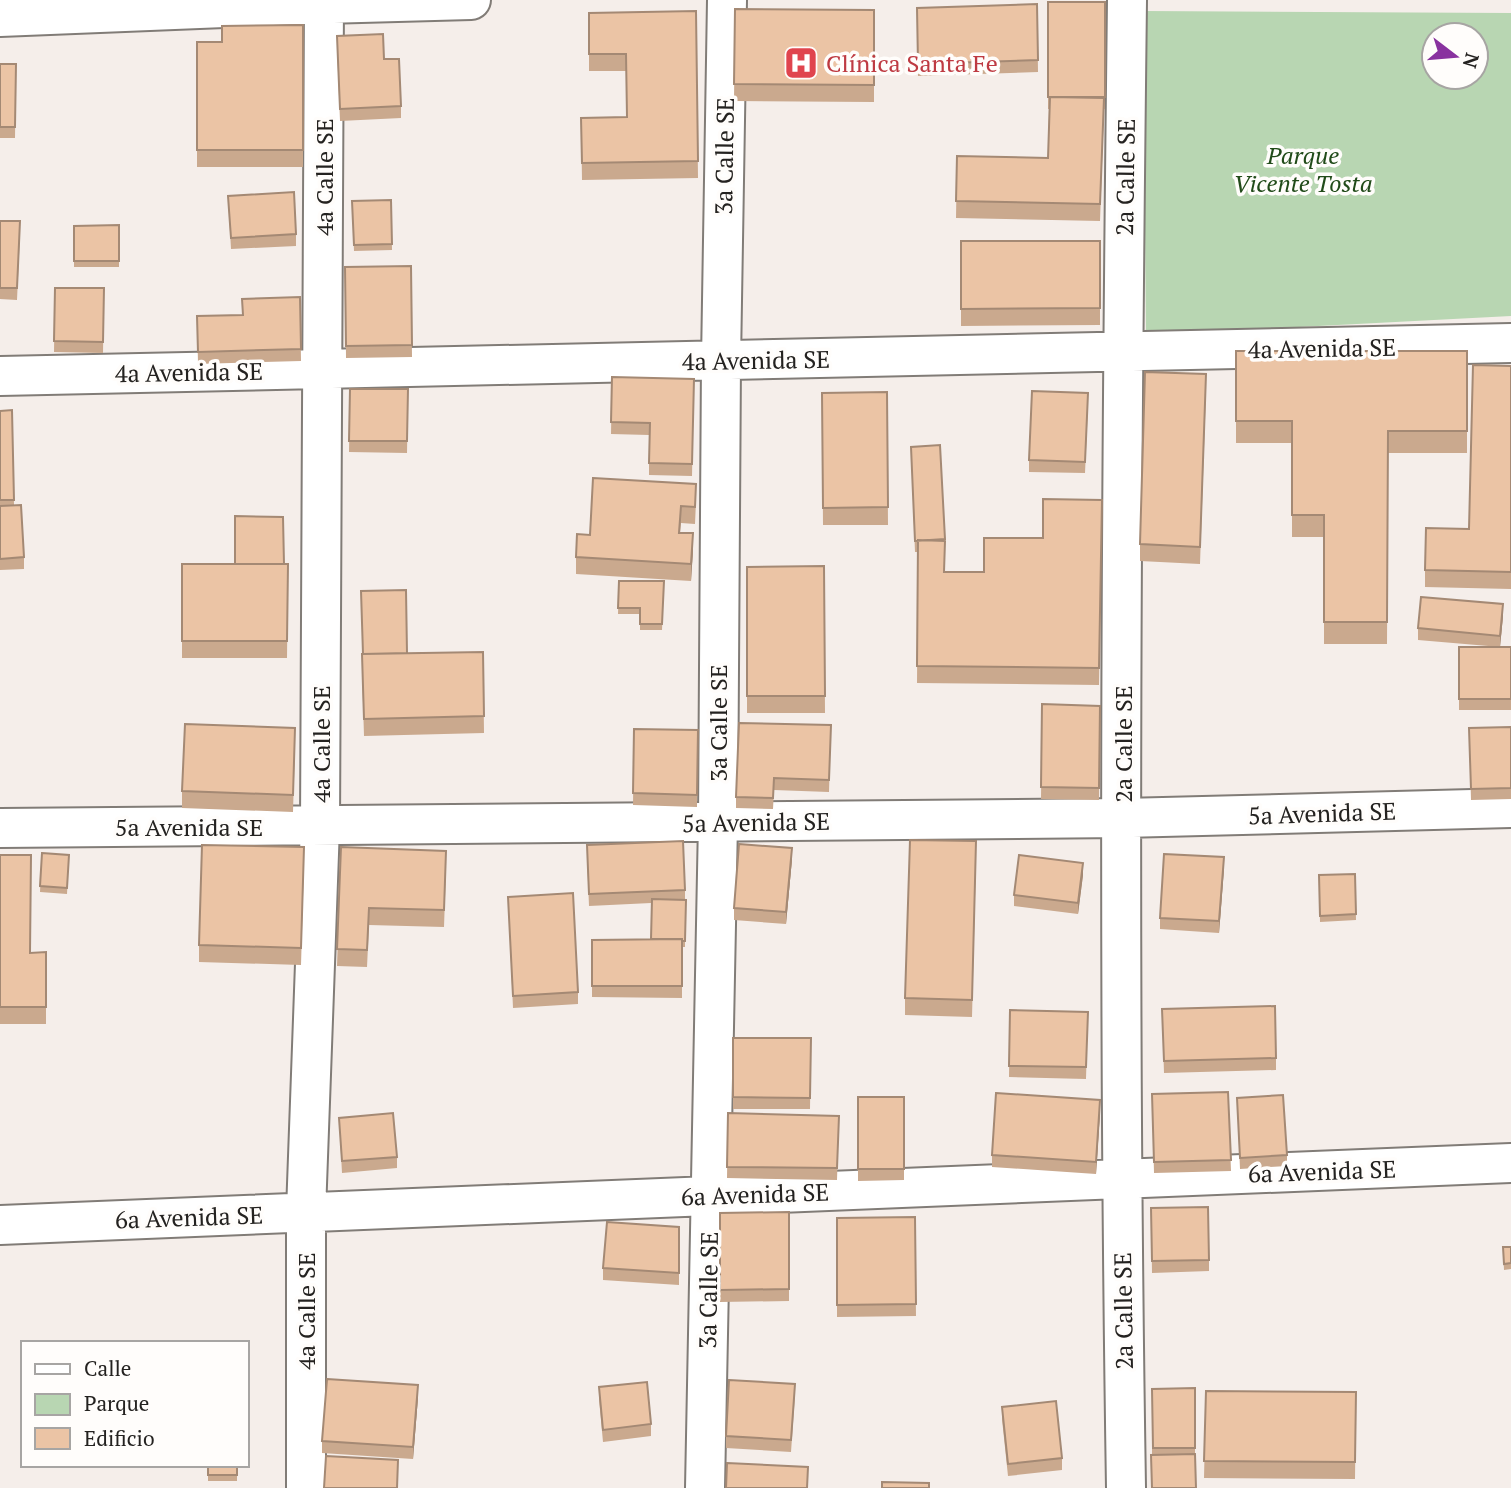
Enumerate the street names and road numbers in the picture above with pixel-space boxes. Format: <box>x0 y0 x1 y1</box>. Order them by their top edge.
street label: 3a Calle SE <box>707 97 741 215</box>
street label: 4a Calle SE <box>308 118 340 236</box>
street label: 2a Calle SE <box>1108 118 1142 236</box>
street label: 4a Avenida SE <box>1248 331 1396 365</box>
street label: 4a Avenida SE <box>682 343 830 377</box>
street label: 4a Avenida SE <box>115 355 263 389</box>
street label: 3a Calle SE <box>702 664 734 782</box>
street label: 4a Calle SE <box>305 685 337 803</box>
street label: 2a Calle SE <box>1107 685 1139 803</box>
street label: 5a Avenida SE <box>1247 794 1397 832</box>
street label: 5a Avenida SE <box>682 805 830 839</box>
street label: 5a Avenida SE <box>115 811 263 843</box>
street label: 6a Avenida SE <box>1247 1152 1397 1190</box>
street label: 6a Avenida SE <box>680 1175 830 1213</box>
street label: 6a Avenida SE <box>114 1198 264 1236</box>
street label: 3a Calle SE <box>691 1231 725 1349</box>
street label: 4a Calle SE <box>290 1252 322 1370</box>
street label: 2a Calle SE <box>1106 1252 1140 1370</box>

